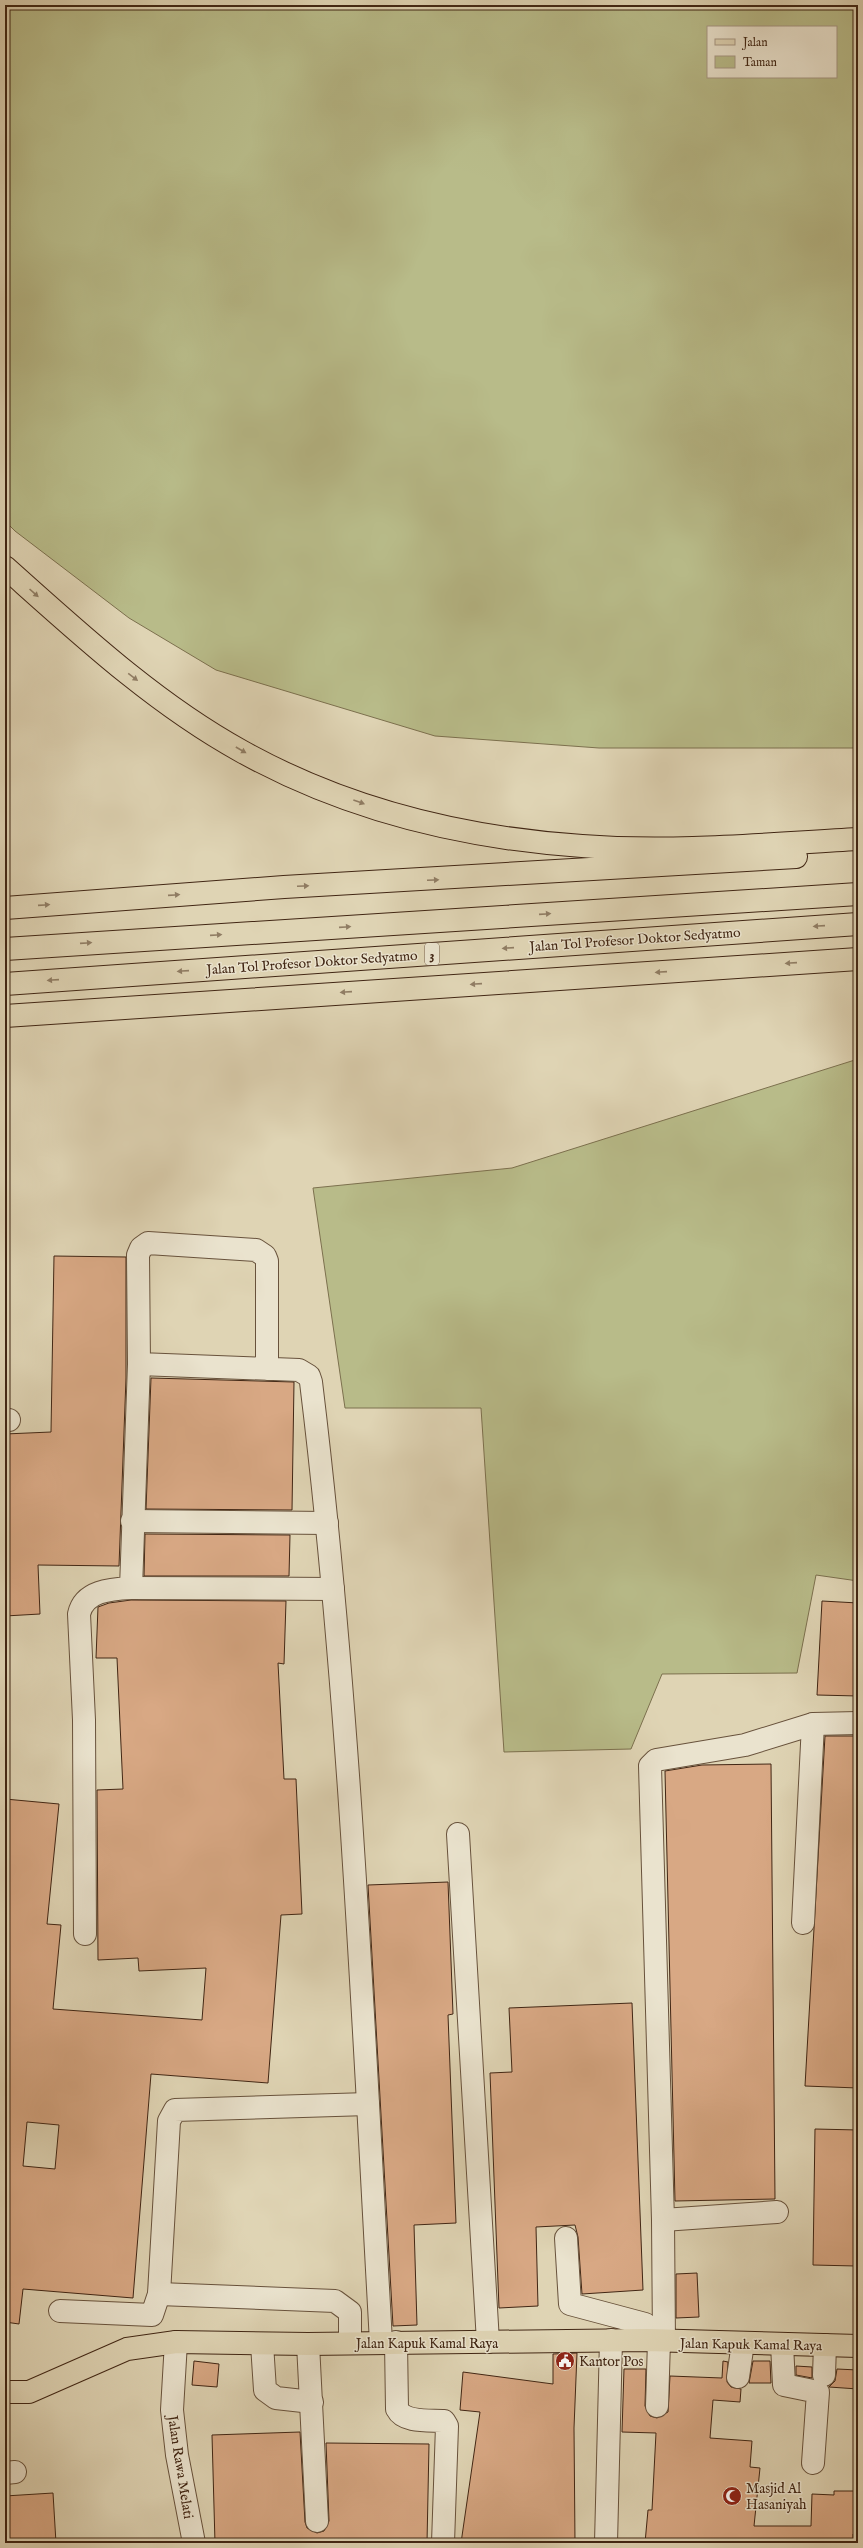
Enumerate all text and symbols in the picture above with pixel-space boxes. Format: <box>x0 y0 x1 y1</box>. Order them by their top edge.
legend <box>707 26 837 78</box>
text: Jalan <box>741 35 768 51</box>
text: Taman <box>743 55 777 70</box>
one-way arrow <box>29 589 39 598</box>
one-way arrow <box>128 673 139 681</box>
one-way arrow <box>235 747 246 754</box>
one-way arrow <box>354 800 366 806</box>
one-way arrow <box>427 876 439 883</box>
one-way arrow <box>297 883 309 890</box>
one-way arrow <box>168 892 180 899</box>
one-way arrow <box>38 901 50 908</box>
one-way arrow <box>539 910 551 917</box>
one-way arrow <box>339 923 351 930</box>
one-way arrow <box>813 923 825 930</box>
street label: Jalan Tol Profesor Doktor Sedyatmo <box>527 924 742 956</box>
one-way arrow <box>210 932 222 939</box>
one-way arrow <box>80 940 92 947</box>
road number: 3 <box>425 943 439 965</box>
one-way arrow <box>502 945 514 952</box>
street label: Jalan Tol Profesor Doktor Sedyatmo <box>204 947 419 979</box>
one-way arrow <box>784 960 797 966</box>
one-way arrow <box>177 968 189 975</box>
one-way arrow <box>655 968 667 975</box>
one-way arrow <box>47 977 59 984</box>
one-way arrow <box>470 980 482 987</box>
one-way arrow <box>340 989 352 996</box>
street label: Jalan Kapuk Kamal Raya <box>354 2335 499 2353</box>
street label: Jalan Kapuk Kamal Raya <box>678 2335 823 2355</box>
public building icon: Kantor Pos <box>554 2350 576 2372</box>
place label: Kantor Pos <box>579 2353 643 2371</box>
street label: Jalan Rawa Melati <box>163 2412 197 2520</box>
place label: Masjid Al Hasaniyah <box>746 2480 807 2514</box>
mosque icon: Masjid Al Hasaniyah <box>721 2485 743 2507</box>

